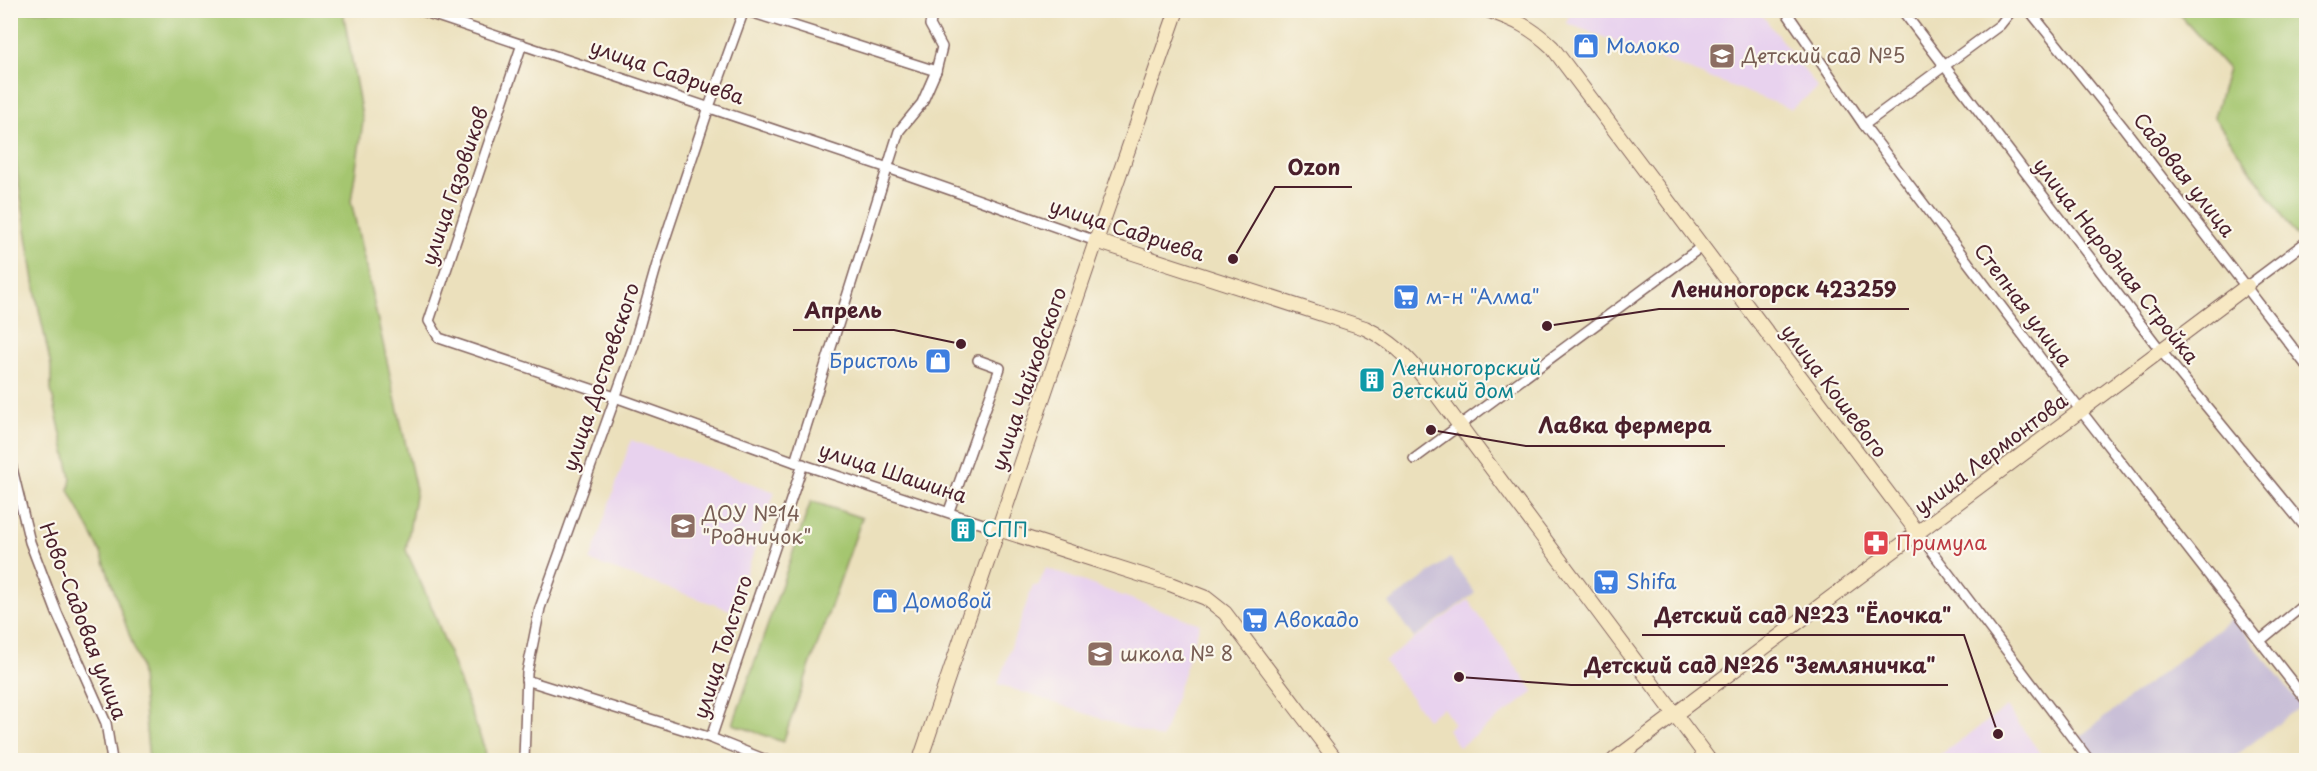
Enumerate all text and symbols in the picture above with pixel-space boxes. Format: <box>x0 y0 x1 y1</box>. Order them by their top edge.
place label: Молоко <box>1606 30 1680 60</box>
street label: улица Садриева <box>586 31 749 112</box>
shop icon: Молоко <box>1571 31 1601 61</box>
place label: Детский сад №5 <box>1741 40 1905 70</box>
school or university icon: Детский сад №5 <box>1707 41 1737 71</box>
street label: улица Газовиков <box>413 102 495 269</box>
street label: Садовая улица <box>2127 106 2243 243</box>
callout: Ozon <box>1275 148 1352 187</box>
text: Ozon <box>1288 150 1340 182</box>
street label: улица Народная Стройка <box>2027 151 2207 370</box>
street label: улица Садриева <box>1046 190 1209 268</box>
street label: Степная улица <box>1967 236 2081 373</box>
callout: Лениногорск 423259 <box>1659 270 1909 309</box>
text: Лениногорск 423259 <box>1671 272 1897 304</box>
street label: улица Достоевского <box>554 278 646 475</box>
place label: м-н "Алма" <box>1426 281 1540 311</box>
supermarket icon: м-н "Алма" <box>1391 282 1421 312</box>
street label: улица Чайковского <box>983 283 1074 475</box>
callout: Апрель <box>793 291 894 330</box>
text: Апрель <box>803 293 882 325</box>
street label: улица Кошевого <box>1774 317 1895 464</box>
place label: Бристоль <box>829 345 918 375</box>
shop icon: Бристоль <box>923 346 953 376</box>
place label: Лениногорский детский дом <box>1392 352 1541 405</box>
building icon: Лениногорский детский дом <box>1357 365 1387 395</box>
street label: улица Лермонтова <box>1907 385 2074 521</box>
callout: Лавка фермера <box>1526 407 1725 446</box>
text: Лавка фермера <box>1538 408 1712 440</box>
street label: улица Шашина <box>815 434 972 510</box>
place label: ДОУ №14 "Родничок" <box>701 498 812 551</box>
school or university icon: ДОУ №14 "Родничок" <box>668 511 698 541</box>
place label: СПП <box>982 514 1028 544</box>
building icon: СПП <box>948 515 978 545</box>
street label: Ново-Садовая улица <box>32 518 136 724</box>
place label: Примула <box>1896 527 1987 557</box>
pharmacy icon: Примула <box>1861 528 1891 558</box>
place label: Shifa <box>1626 566 1677 596</box>
supermarket icon: Shifa <box>1591 567 1621 597</box>
street label: улица Толстого <box>685 571 759 722</box>
place label: Домовой <box>903 585 992 615</box>
shop icon: Домовой <box>870 586 900 616</box>
callout: Детский сад №23 "Ёлочка" <box>1642 596 1964 635</box>
text: Детский сад №23 "Ёлочка" <box>1654 598 1951 630</box>
place label: Авокадо <box>1274 604 1359 634</box>
supermarket icon: Авокадо <box>1240 605 1270 635</box>
place label: школа № 8 <box>1120 638 1233 668</box>
school or university icon: школа № 8 <box>1085 639 1115 669</box>
callout: Детский сад №26 "Земляничка" <box>1571 646 1948 685</box>
text: Детский сад №26 "Земляничка" <box>1583 648 1936 680</box>

